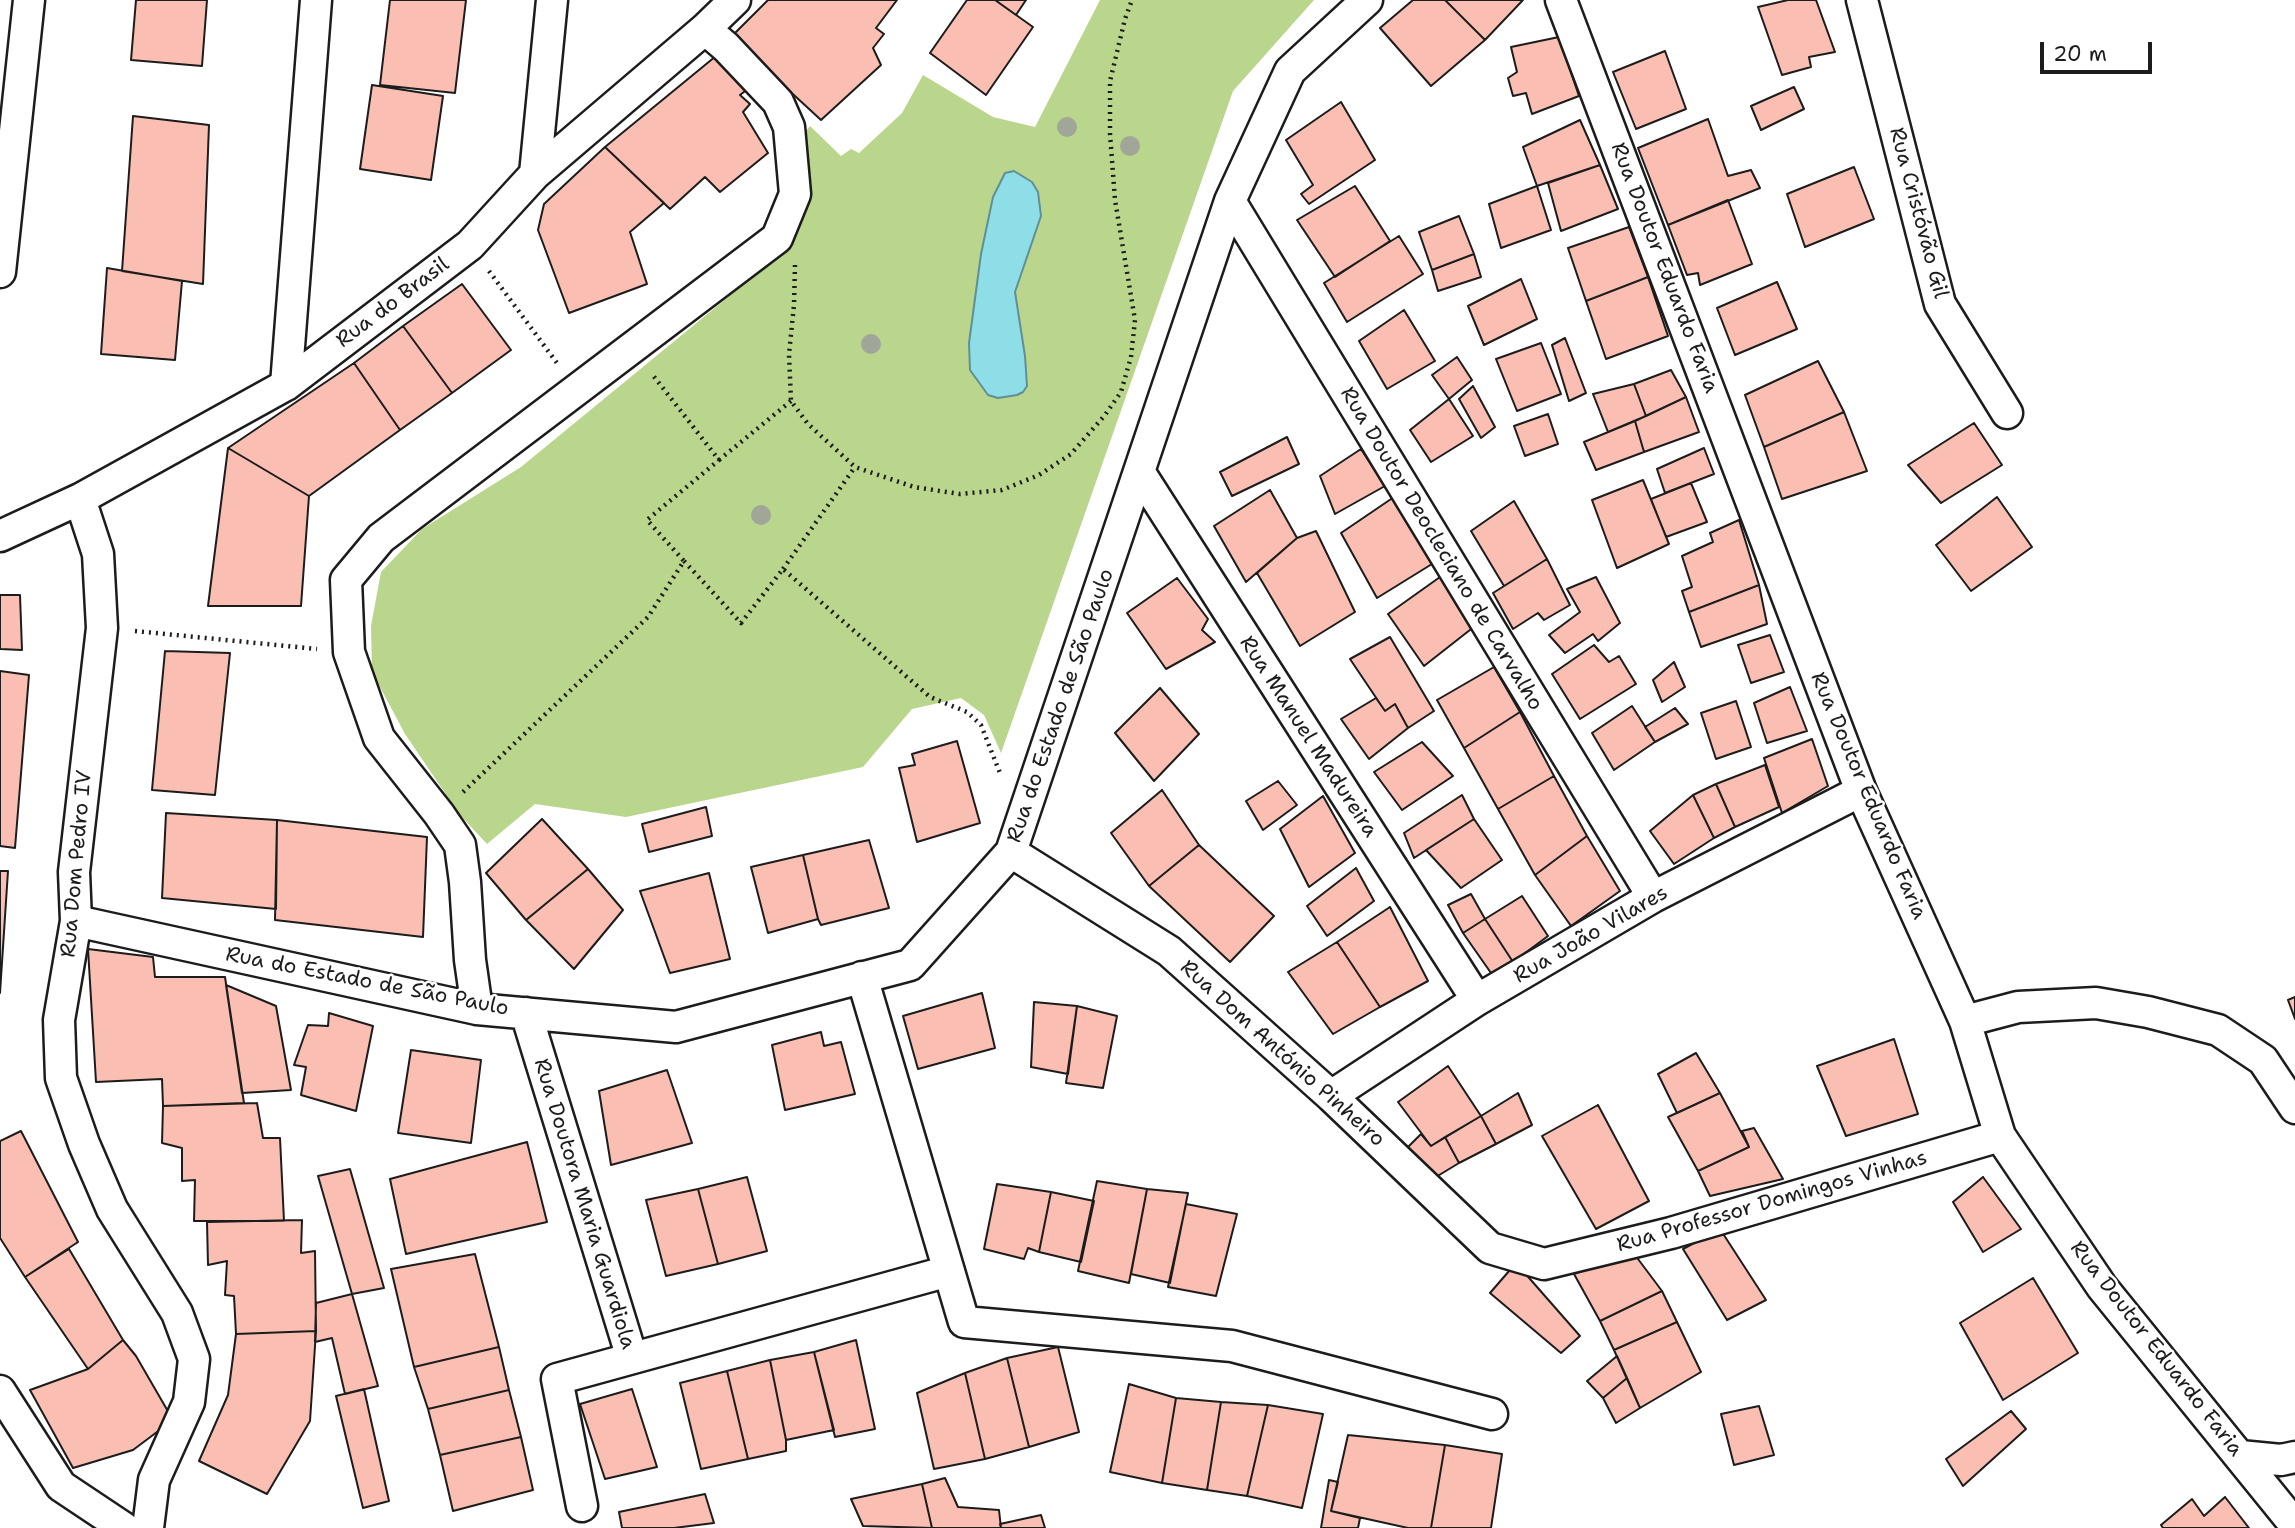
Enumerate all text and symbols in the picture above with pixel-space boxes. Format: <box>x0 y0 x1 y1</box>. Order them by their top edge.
scale bar <box>2043 28 2155 72</box>
text: 20 m <box>2053 40 2107 68</box>
street label: Rua Cristóvão Gil <box>1883 125 1953 301</box>
street label: Rua Doutor Eduardo Faria <box>1605 139 1723 397</box>
street label: Rua do Brasil <box>332 252 454 354</box>
street label: Rua Doutor Deocleciano de Carvalho <box>1334 383 1548 715</box>
street label: Rua do Estado de São Paulo <box>1002 566 1120 846</box>
street label: Rua Manuel Madureira <box>1234 632 1382 842</box>
street label: Rua Doutor Eduardo Faria <box>1804 669 1932 923</box>
street label: Rua Dom Pedro IV <box>56 769 98 959</box>
street label: Rua João Vilares <box>1509 881 1673 989</box>
street label: Rua do Estado de São Paulo <box>223 942 511 1022</box>
street label: Rua Dom António Pinheiro <box>1174 955 1390 1153</box>
street label: Rua Doutora Maria Guardiola <box>528 1056 640 1352</box>
street label: Rua Professor Domingos Vinhas <box>1614 1146 1930 1258</box>
street label: Rua Doutor Eduardo Faria <box>2064 1236 2248 1462</box>

